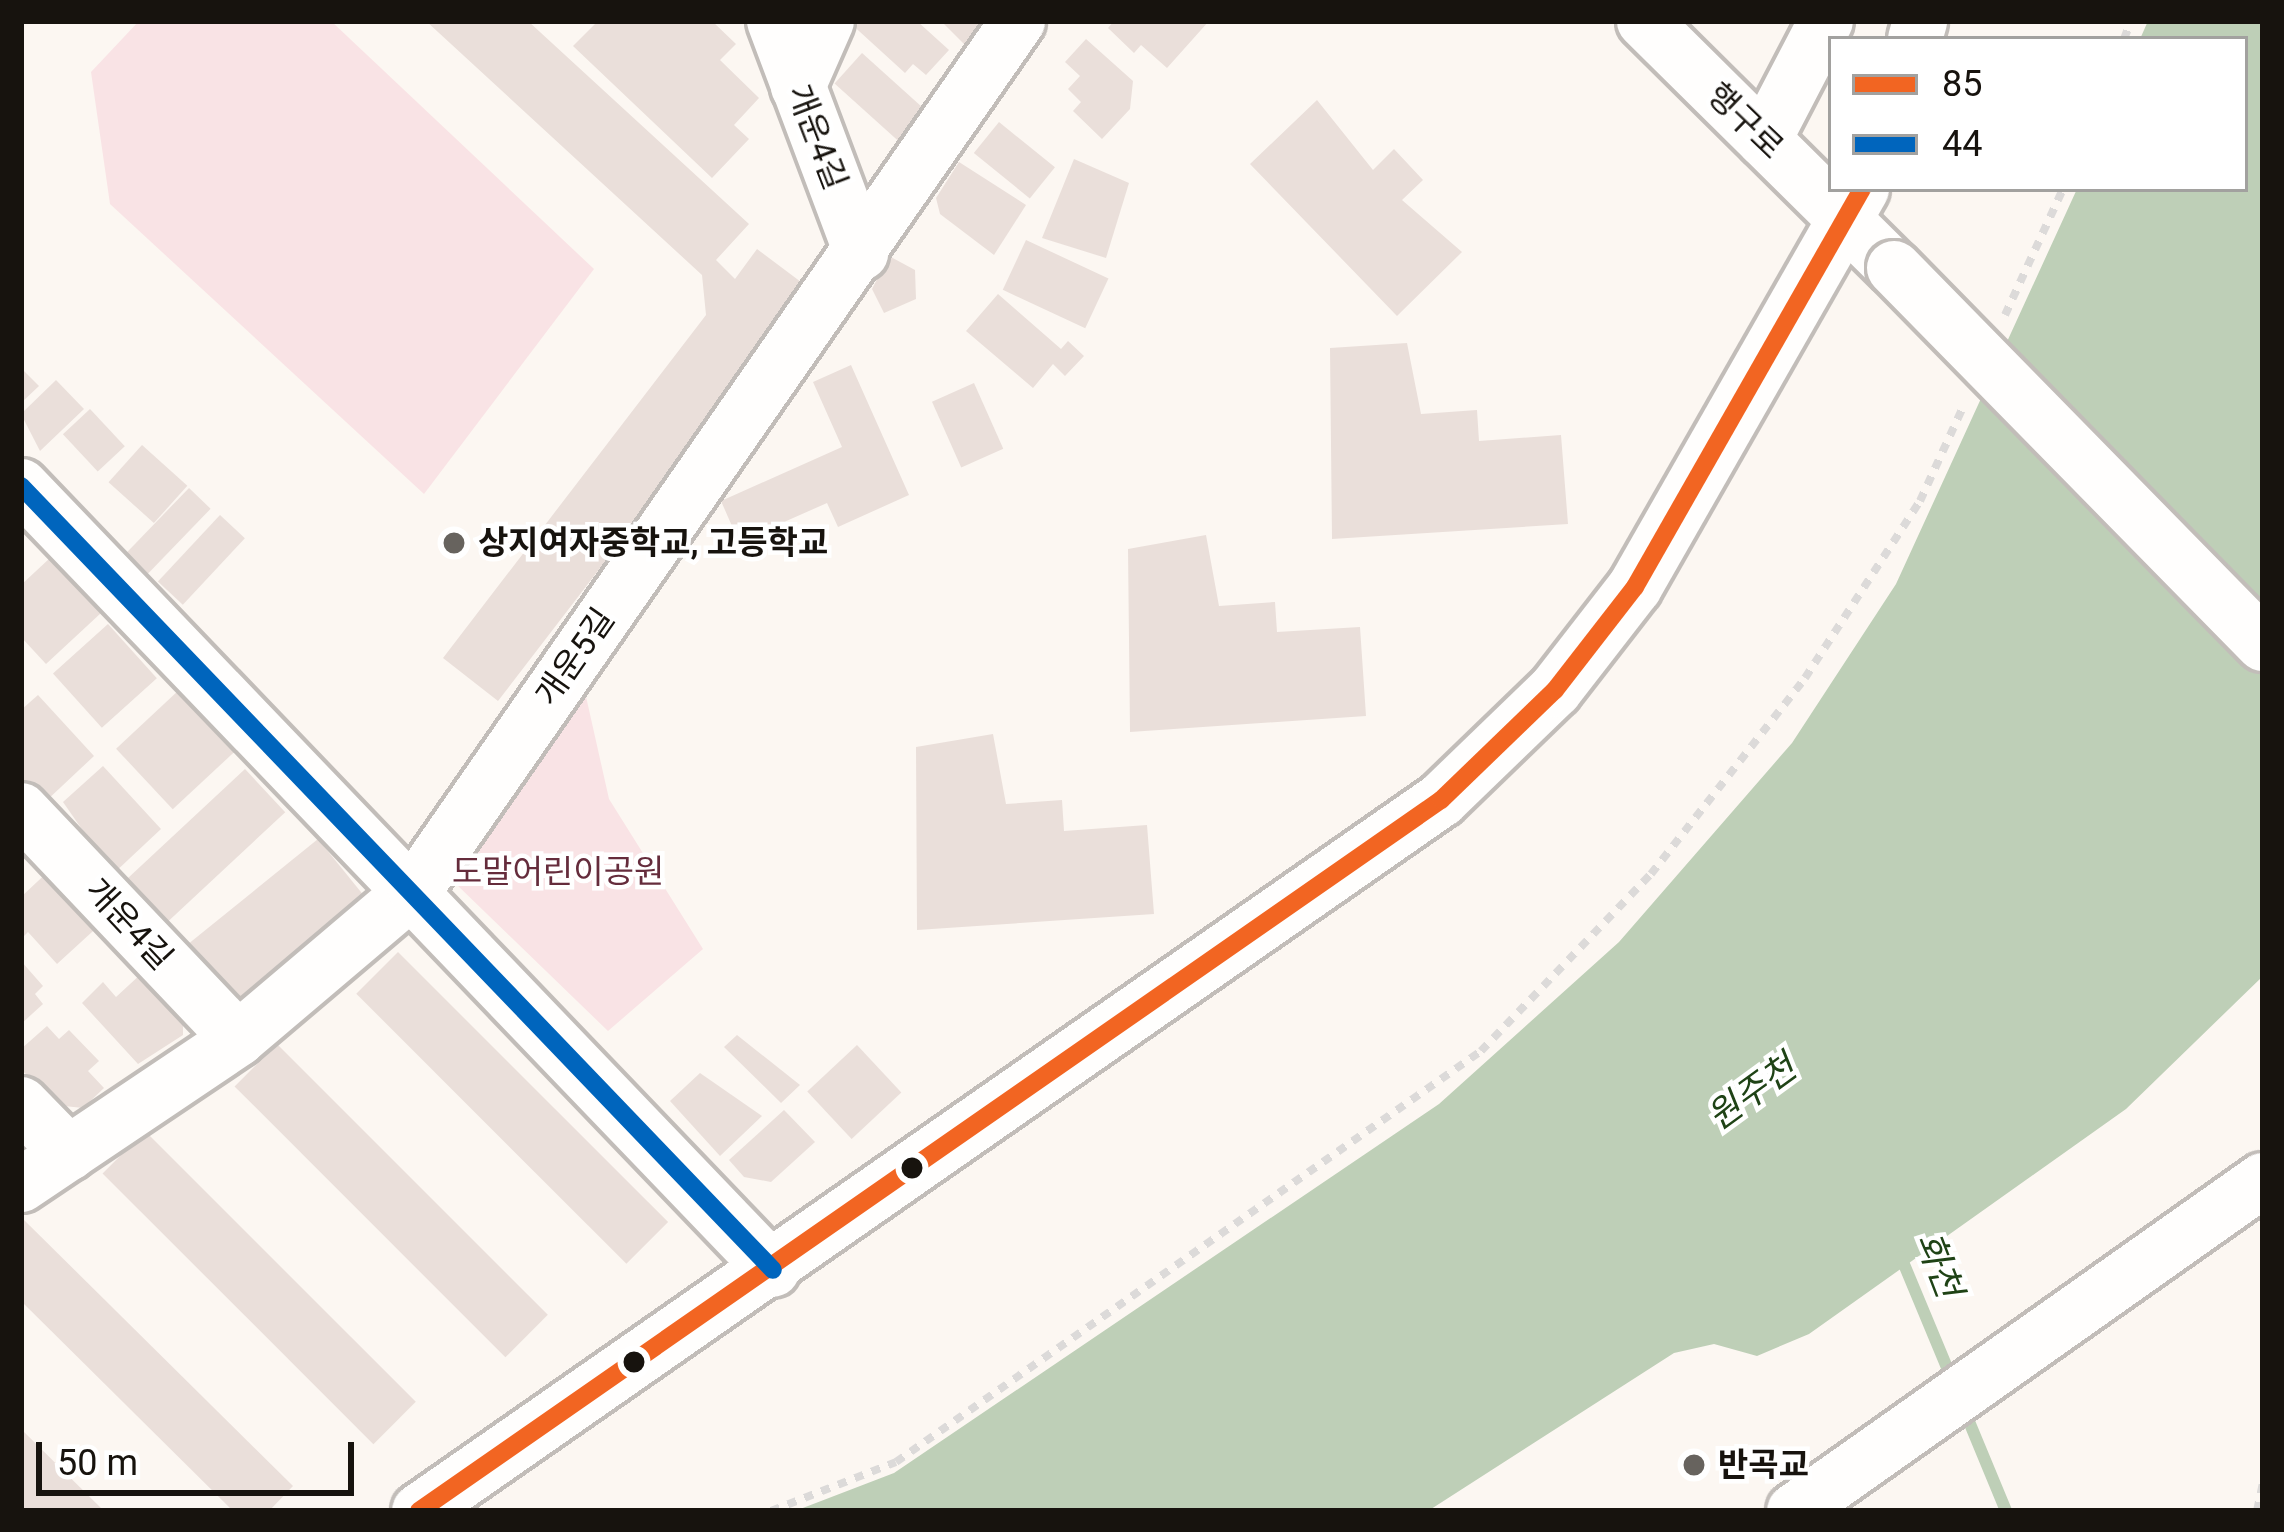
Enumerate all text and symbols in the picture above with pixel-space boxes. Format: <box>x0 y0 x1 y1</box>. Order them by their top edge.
legend <box>1828 36 2248 192</box>
text: 85 <box>1942 63 1982 105</box>
street label: 행구로 <box>1698 75 1792 167</box>
street label: 개운4길 <box>779 79 855 195</box>
text: 44 <box>1942 123 1982 165</box>
place label: 상지여자중학교, 고등학교 <box>478 523 828 563</box>
marker: 상지여자중학교, 고등학교 <box>441 530 467 556</box>
street label: 개운5길 <box>527 601 623 713</box>
park label: 도말어린이공원 <box>452 852 664 892</box>
street label: 개운4길 <box>77 870 181 978</box>
water label: 원주천 <box>1699 1046 1805 1140</box>
unlabelled marker <box>901 1157 923 1179</box>
water label: 화천 <box>1906 1226 1970 1304</box>
unlabelled marker <box>623 1351 645 1373</box>
scale bar <box>42 1418 360 1492</box>
text: 50 m <box>57 1442 138 1484</box>
place label: 반곡교 <box>1718 1445 1809 1485</box>
marker: 반곡교 <box>1681 1452 1707 1478</box>

